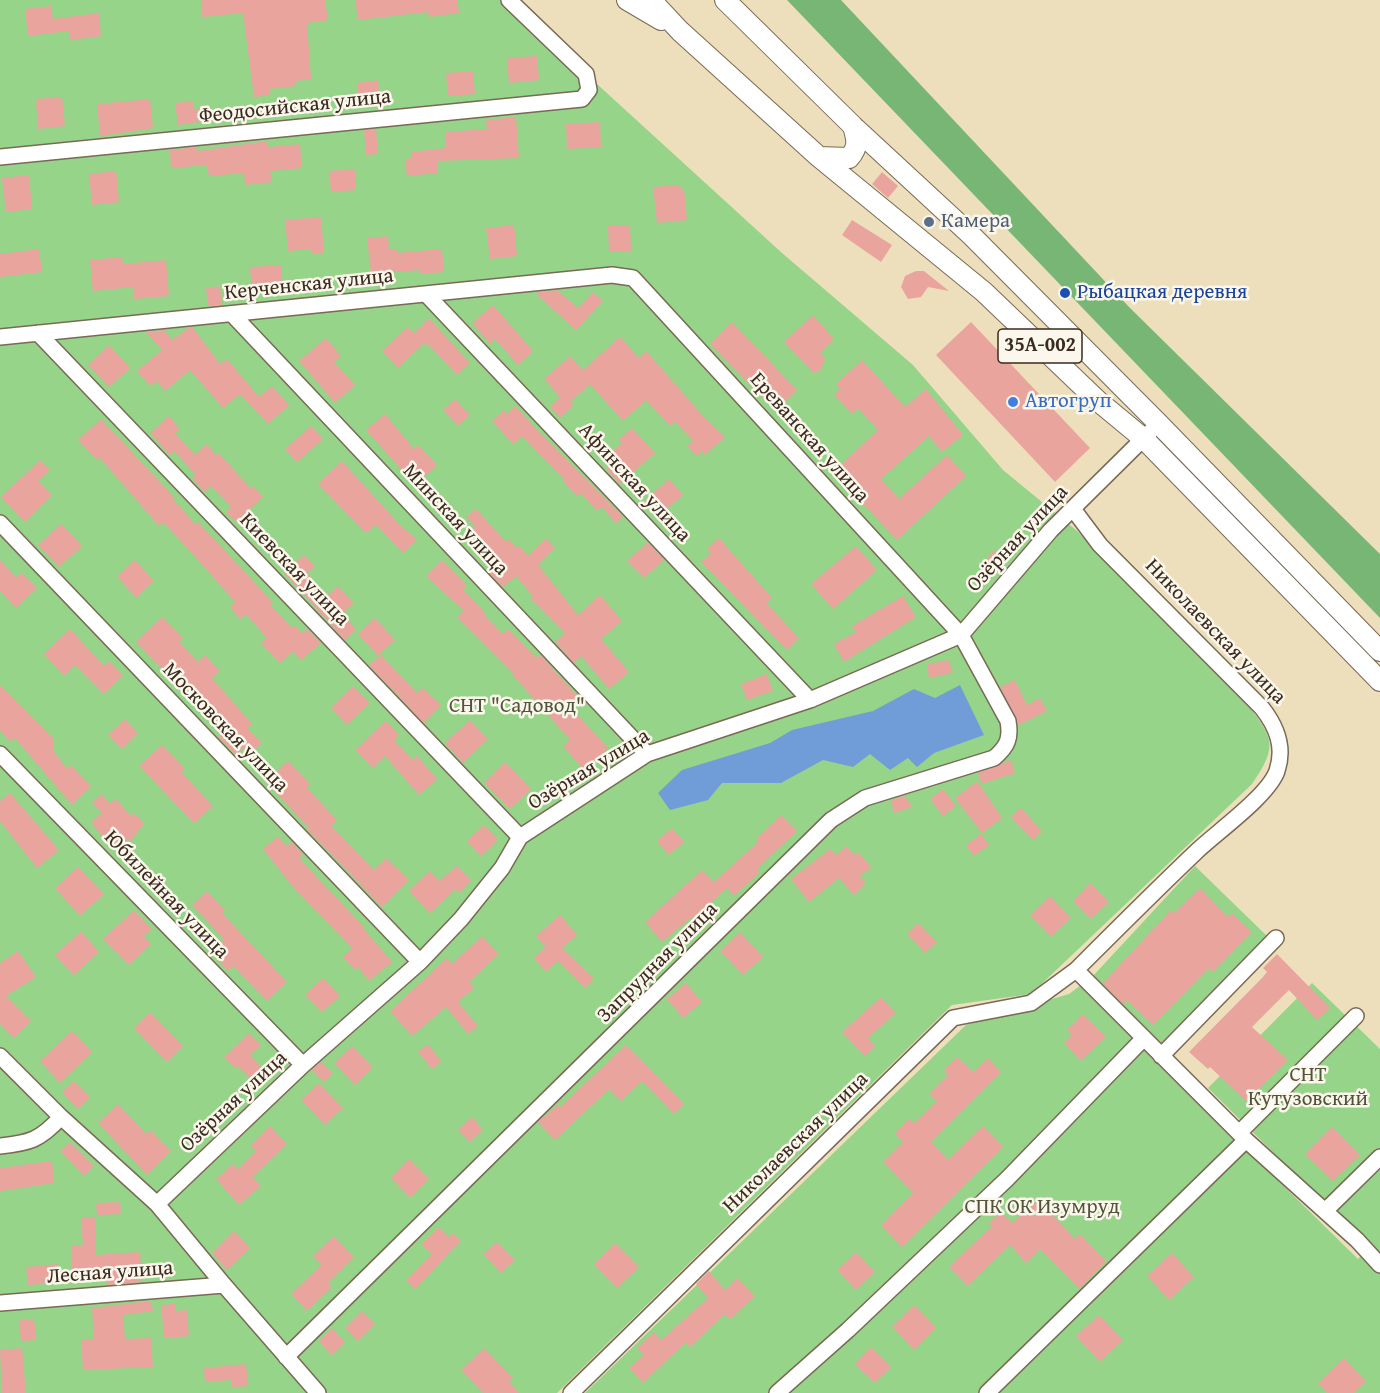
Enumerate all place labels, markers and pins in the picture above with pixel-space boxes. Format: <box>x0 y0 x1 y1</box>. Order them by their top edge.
place label: Камера <box>941 209 1010 235</box>
marker: Камера <box>922 215 936 229</box>
place label: Рыбацкая деревня <box>1077 280 1247 306</box>
marker: Рыбацкая деревня <box>1058 286 1072 300</box>
place label: Автогруп <box>1025 389 1112 415</box>
marker: Автогруп <box>1006 395 1020 409</box>

